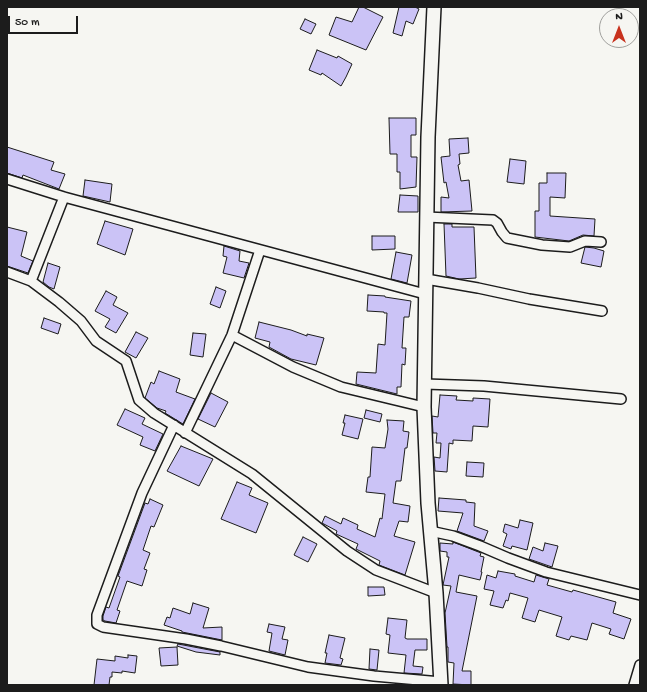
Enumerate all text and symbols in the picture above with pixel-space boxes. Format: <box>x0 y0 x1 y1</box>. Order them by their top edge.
scale bar <box>10 8 80 34</box>
north arrow <box>599 8 639 48</box>
text: N <box>615 11 623 23</box>
text: 50 m <box>15 16 40 30</box>

